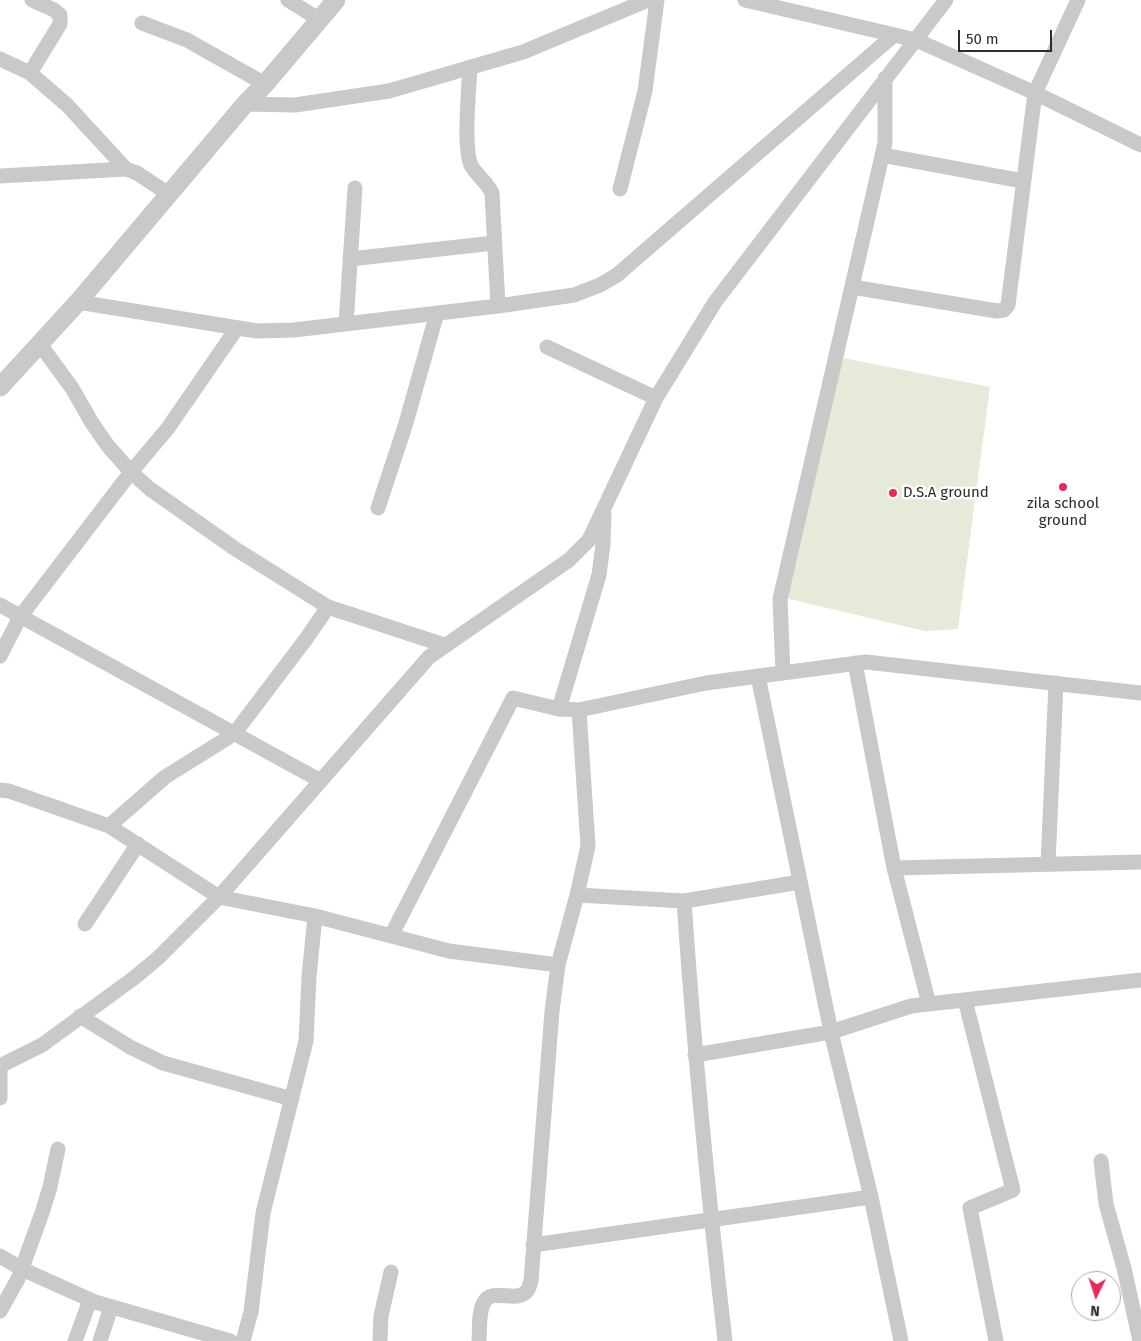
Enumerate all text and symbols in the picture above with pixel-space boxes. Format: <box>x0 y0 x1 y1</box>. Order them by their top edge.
scale bar <box>961 20 1055 52</box>
text: 50 m <box>966 30 999 48</box>
marker: zila school ground <box>1057 481 1069 493</box>
place label: D.S.A ground <box>903 484 989 502</box>
marker: D.S.A ground <box>887 487 899 499</box>
place label: zila school ground <box>1027 495 1099 530</box>
north arrow <box>1071 1271 1121 1321</box>
text: N <box>1090 1302 1100 1319</box>

